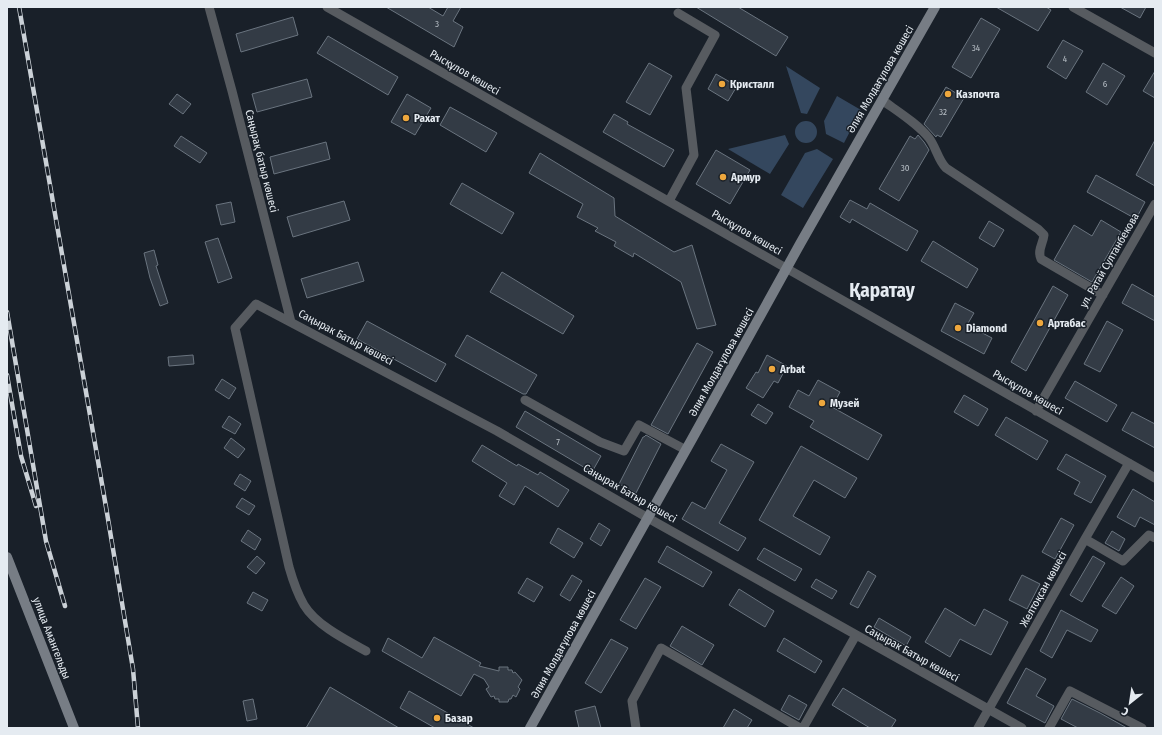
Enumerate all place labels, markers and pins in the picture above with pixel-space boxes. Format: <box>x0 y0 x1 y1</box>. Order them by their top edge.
place label: Кристалл <box>730 78 774 91</box>
marker: Кристалл <box>717 79 727 89</box>
place label: Казпочта <box>956 88 1000 101</box>
marker: Казпочта <box>943 89 953 99</box>
place label: Рахат <box>414 112 440 125</box>
marker: Рахат <box>401 113 411 123</box>
place label: Армур <box>730 171 761 184</box>
marker: Армур <box>718 172 728 182</box>
place label: Артабас <box>1047 317 1086 330</box>
marker: Артабас <box>1035 318 1045 328</box>
place label: Diamond <box>966 322 1007 335</box>
marker: Diamond <box>953 323 963 333</box>
place label: Arbat <box>779 363 805 376</box>
marker: Arbat <box>767 364 777 374</box>
place label: Музей <box>830 397 860 410</box>
marker: Музей <box>817 398 827 408</box>
place label: Базар <box>445 712 473 725</box>
marker: Базар <box>432 713 442 723</box>

